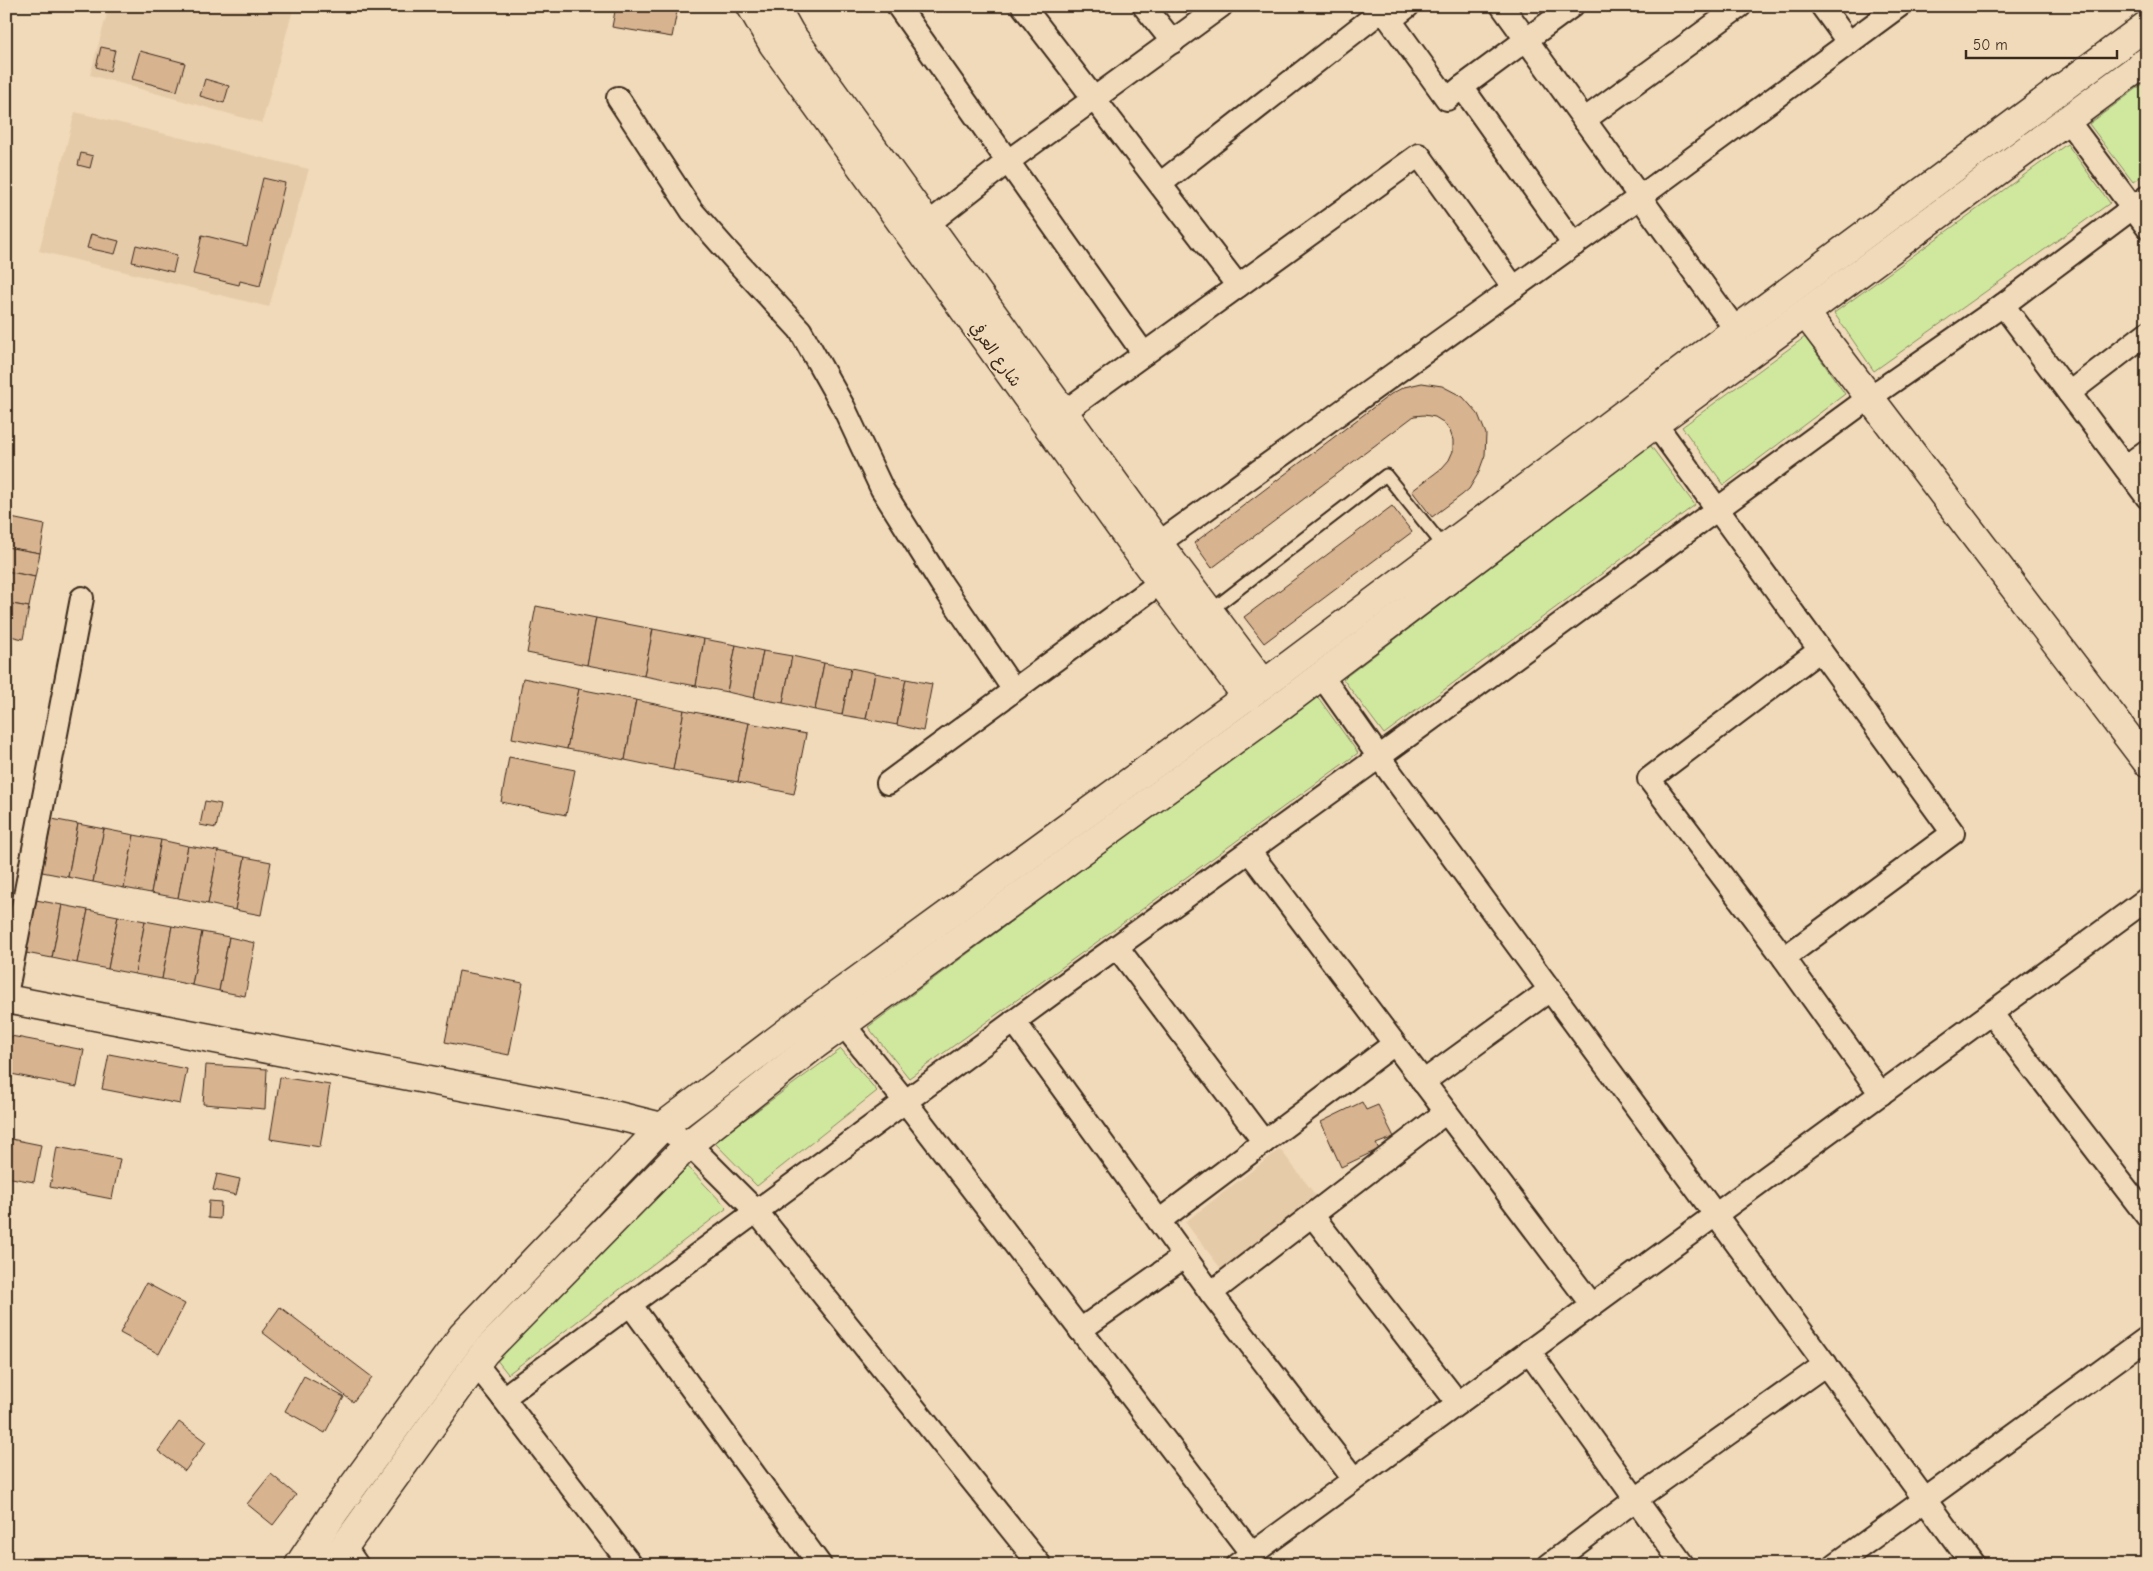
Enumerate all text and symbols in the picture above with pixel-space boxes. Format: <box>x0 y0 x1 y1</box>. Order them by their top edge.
scale bar <box>1966 28 2117 60</box>
text: 50 m <box>1973 36 2008 54</box>
street label: شارع العرفي <box>964 318 1025 391</box>

